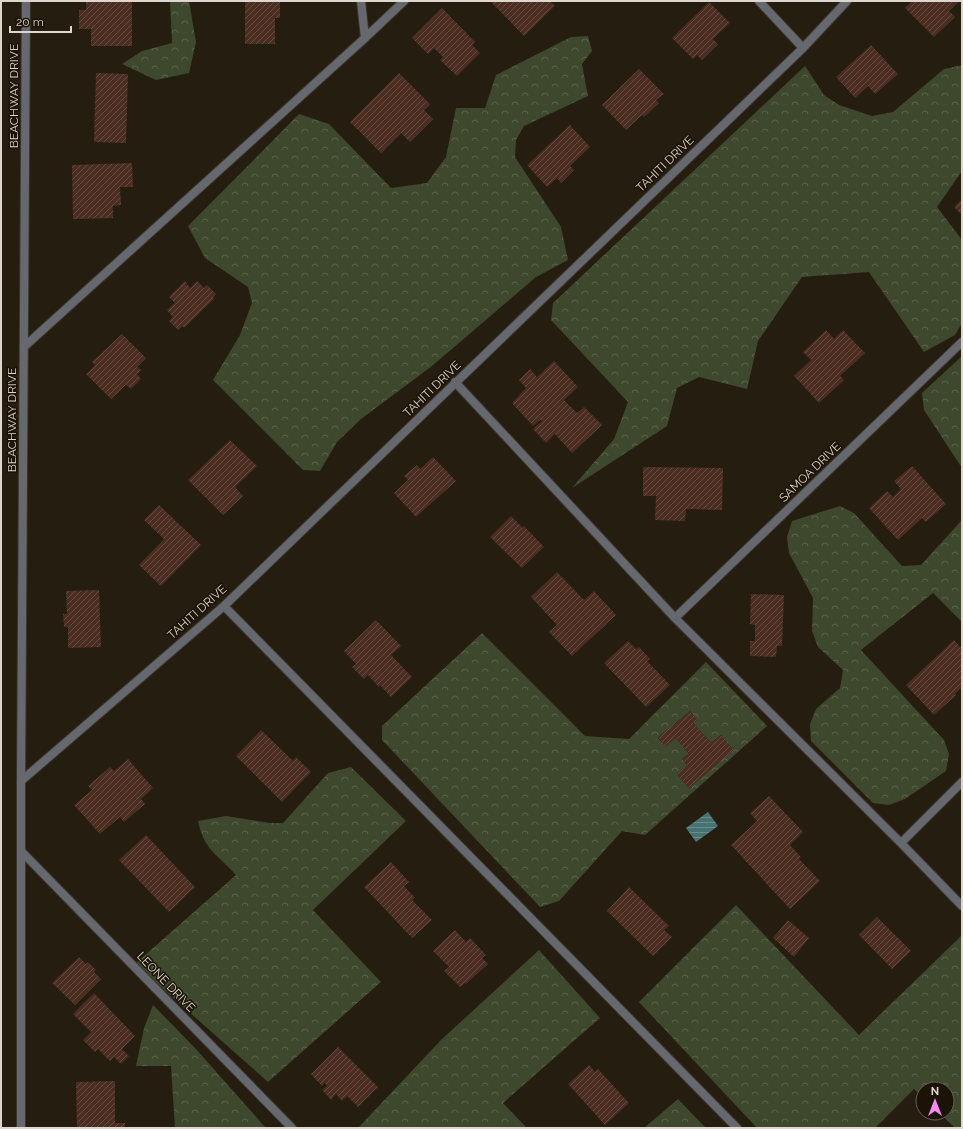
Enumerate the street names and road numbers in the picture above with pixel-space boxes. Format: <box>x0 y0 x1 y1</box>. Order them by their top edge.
street label: BEACHWAY DRIVE <box>7 44 21 148</box>
street label: TAHITI DRIVE <box>633 133 697 195</box>
street label: TAHITI DRIVE <box>400 358 464 420</box>
street label: BEACHWAY DRIVE <box>5 368 19 472</box>
street label: SAMOA DRIVE <box>776 439 844 505</box>
street label: TAHITI DRIVE <box>165 582 229 642</box>
street label: LEONE DRIVE <box>134 949 198 1015</box>

